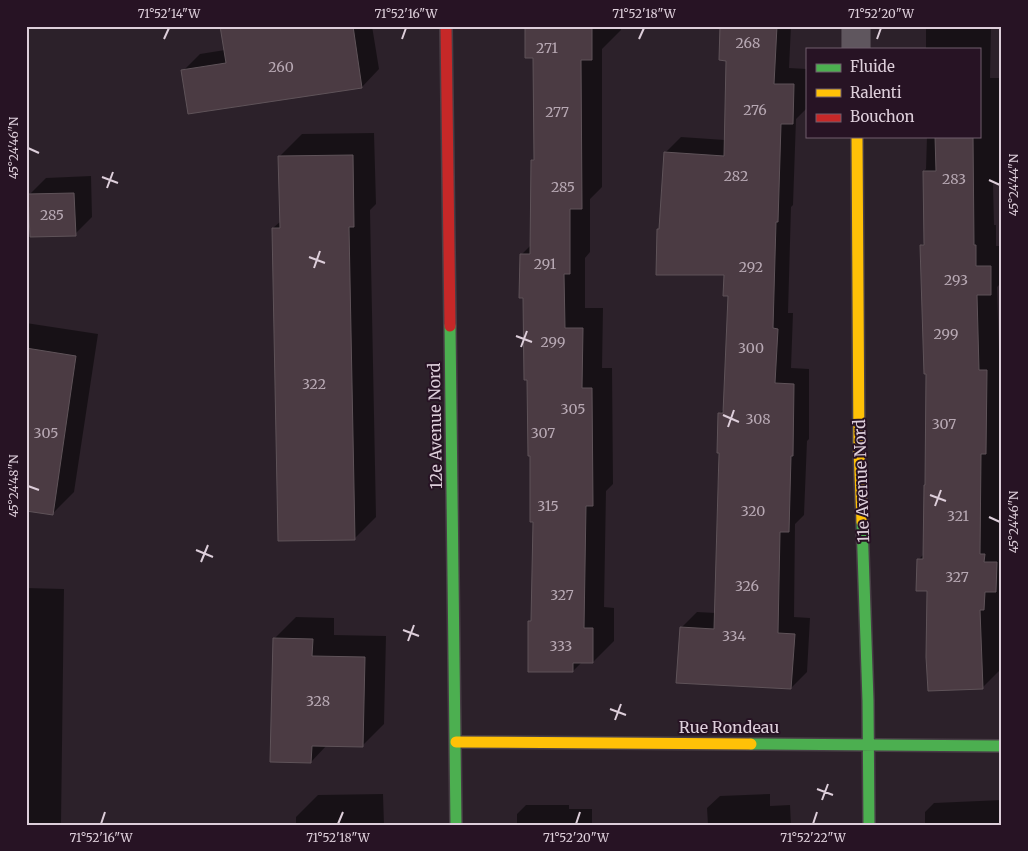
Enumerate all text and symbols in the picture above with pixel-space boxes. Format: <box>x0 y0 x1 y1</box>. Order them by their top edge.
text: 71°52'14"W <box>138 6 201 21</box>
text: 71°52'16"W <box>375 6 439 21</box>
text: 71°52'18"W <box>612 6 677 21</box>
text: 71°52'20"W <box>848 6 915 21</box>
house number: 268 <box>736 34 760 52</box>
house number: 271 <box>536 39 558 57</box>
legend <box>806 48 980 138</box>
text: Fluide <box>850 57 895 76</box>
house number: 260 <box>268 58 294 76</box>
text: Ralenti <box>850 83 902 102</box>
house number: 276 <box>743 101 767 119</box>
house number: 277 <box>545 103 569 121</box>
text: Bouchon <box>850 107 914 126</box>
text: 45°24'46"N <box>6 116 21 179</box>
text: 45°24'44"N <box>1006 153 1021 216</box>
house number: 282 <box>724 167 748 185</box>
house number: 283 <box>942 170 966 188</box>
house number: 285 <box>551 178 575 196</box>
house number: 285 <box>40 206 64 224</box>
house number: 291 <box>534 255 556 273</box>
house number: 292 <box>739 258 763 276</box>
house number: 293 <box>944 271 968 289</box>
house number: 299 <box>934 325 958 343</box>
house number: 299 <box>541 333 565 351</box>
house number: 300 <box>738 339 764 357</box>
street label: 12e Avenue Nord <box>424 362 446 489</box>
house number: 322 <box>302 375 326 393</box>
house number: 305 <box>561 400 585 418</box>
house number: 308 <box>745 410 771 428</box>
house number: 307 <box>932 415 956 433</box>
street label: 11e Avenue Nord <box>849 419 873 543</box>
house number: 305 <box>34 424 58 442</box>
house number: 307 <box>531 424 555 442</box>
text: 45°24'48"N <box>6 454 21 518</box>
text: 45°24'46"N <box>1006 490 1021 553</box>
house number: 315 <box>537 497 559 515</box>
house number: 320 <box>741 502 765 520</box>
house number: 321 <box>947 507 969 525</box>
house number: 327 <box>945 568 969 586</box>
house number: 326 <box>735 577 759 595</box>
house number: 327 <box>550 586 574 604</box>
house number: 334 <box>722 627 746 645</box>
house number: 333 <box>550 637 572 655</box>
house number: 328 <box>306 692 330 710</box>
street label: Rue Rondeau <box>679 717 779 737</box>
text: 71°52'16"W <box>70 830 134 845</box>
text: 71°52'18"W <box>306 830 371 845</box>
text: 71°52'20"W <box>543 830 610 845</box>
text: 71°52'22"W <box>780 830 847 845</box>

